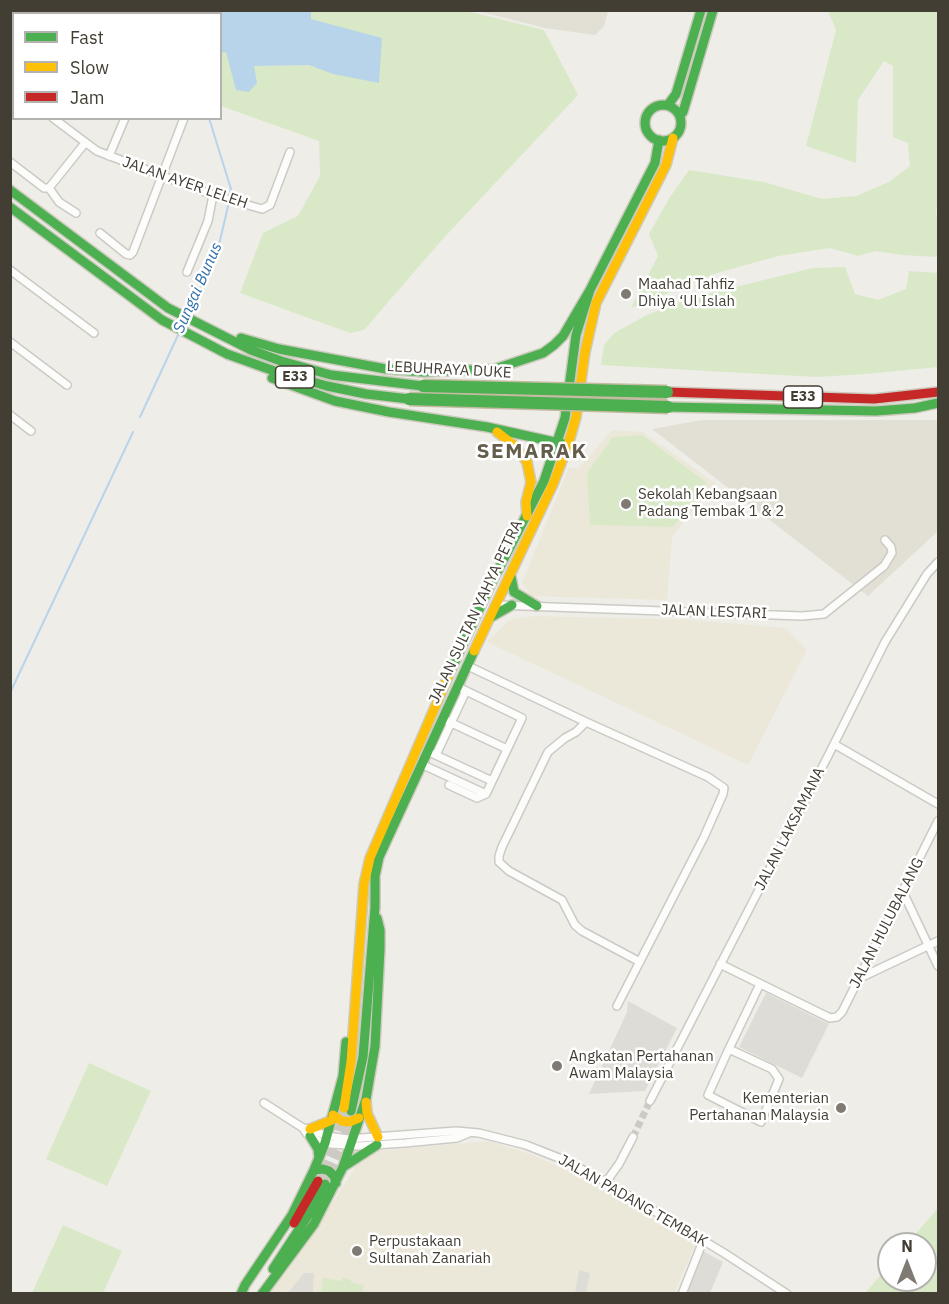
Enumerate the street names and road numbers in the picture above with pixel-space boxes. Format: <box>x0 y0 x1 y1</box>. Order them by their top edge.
street label: JALAN AYER LELEH <box>120 153 250 213</box>
street label: LEBUHRAYA DUKE <box>386 358 512 382</box>
road number: E33 <box>276 366 314 388</box>
road number: E33 <box>784 386 822 408</box>
street label: JALAN SULTAN YAHYA PETRA <box>425 517 527 707</box>
street label: JALAN LESTARI <box>661 601 767 623</box>
street label: JALAN LAKSAMANA <box>751 764 829 894</box>
street label: JALAN HULUBALANG <box>846 855 928 991</box>
street label: JALAN PADANG TEMBAK <box>555 1151 711 1251</box>

